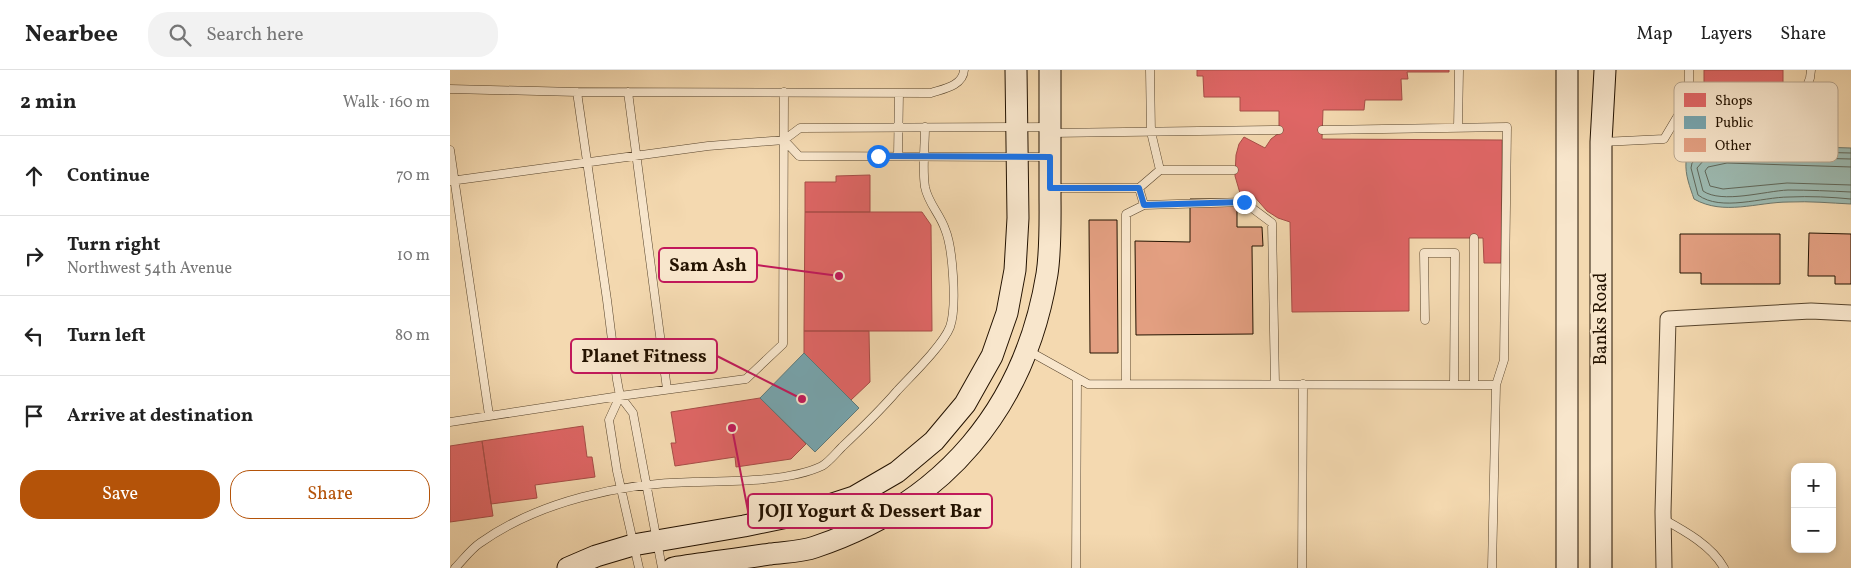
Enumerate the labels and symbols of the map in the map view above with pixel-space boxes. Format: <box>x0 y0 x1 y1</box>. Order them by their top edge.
legend <box>1674 82 1838 162</box>
text: Shops <box>1715 92 1753 111</box>
text: Public <box>1715 114 1753 133</box>
text: Other <box>1715 137 1751 156</box>
route start <box>867 145 890 168</box>
route end <box>1233 191 1256 214</box>
callout: Sam Ash <box>659 248 757 282</box>
text: Sam Ash <box>669 253 747 279</box>
street label: Banks Road <box>1589 273 1614 365</box>
callout: Planet Fitness <box>571 339 717 373</box>
text: Planet Fitness <box>581 344 707 370</box>
callout: JOJI Yogurt & Dessert Bar <box>748 494 992 528</box>
text: JOJI Yogurt & Dessert Bar <box>757 499 982 525</box>

